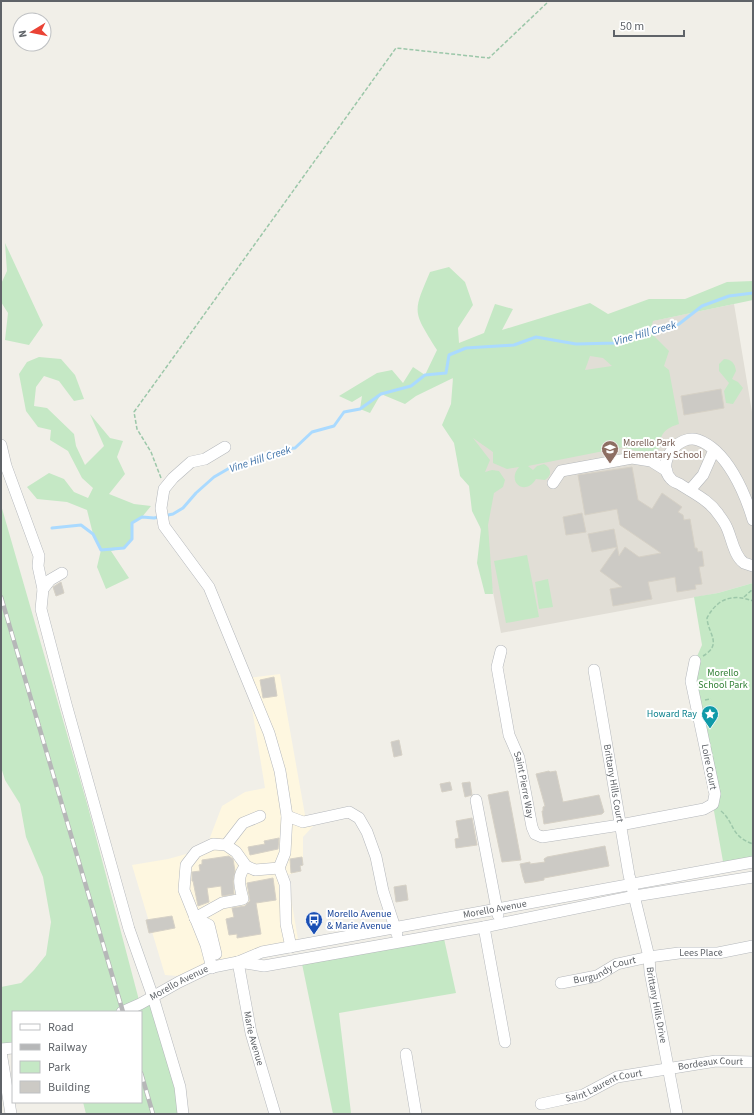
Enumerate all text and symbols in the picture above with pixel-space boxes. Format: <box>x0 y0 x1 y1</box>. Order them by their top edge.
north arrow <box>12 12 52 52</box>
scale bar <box>614 12 684 38</box>
text: 50 m <box>620 18 644 35</box>
text: N <box>15 29 31 39</box>
water label: Vine Hill Creek <box>612 317 679 349</box>
place label: Morello Park Elementary School <box>623 436 702 462</box>
school or university icon: Morello Park Elementary School <box>600 439 620 464</box>
water label: Vine Hill Creek <box>227 442 293 476</box>
park label: Morello School Park <box>698 666 748 692</box>
place icon: Howard Ray <box>700 704 720 729</box>
place label: Howard Ray <box>647 707 697 721</box>
street label: Brittany Hills Court <box>600 743 627 824</box>
street label: Loire Court <box>698 743 720 792</box>
street label: Saint Pierre Way <box>510 749 537 820</box>
street label: Morello Avenue <box>462 897 528 922</box>
place label: Morello Avenue & Marie Avenue <box>327 907 391 933</box>
bus stop icon: Morello Avenue & Marie Avenue <box>304 910 324 935</box>
street label: Lees Place <box>679 945 724 960</box>
street label: Burgundy Court <box>572 953 638 987</box>
street label: Morello Avenue <box>147 962 211 1004</box>
street label: Brittany Hills Drive <box>643 966 670 1044</box>
street label: Marie Avenue <box>240 1010 267 1068</box>
legend <box>12 1011 142 1103</box>
text: Road <box>48 1019 74 1036</box>
text: Railway <box>48 1039 87 1056</box>
street label: Bordeaux Court <box>677 1054 744 1074</box>
text: Park <box>48 1059 70 1076</box>
street label: Saint Laurent Court <box>564 1066 644 1106</box>
text: Building <box>48 1079 90 1096</box>

